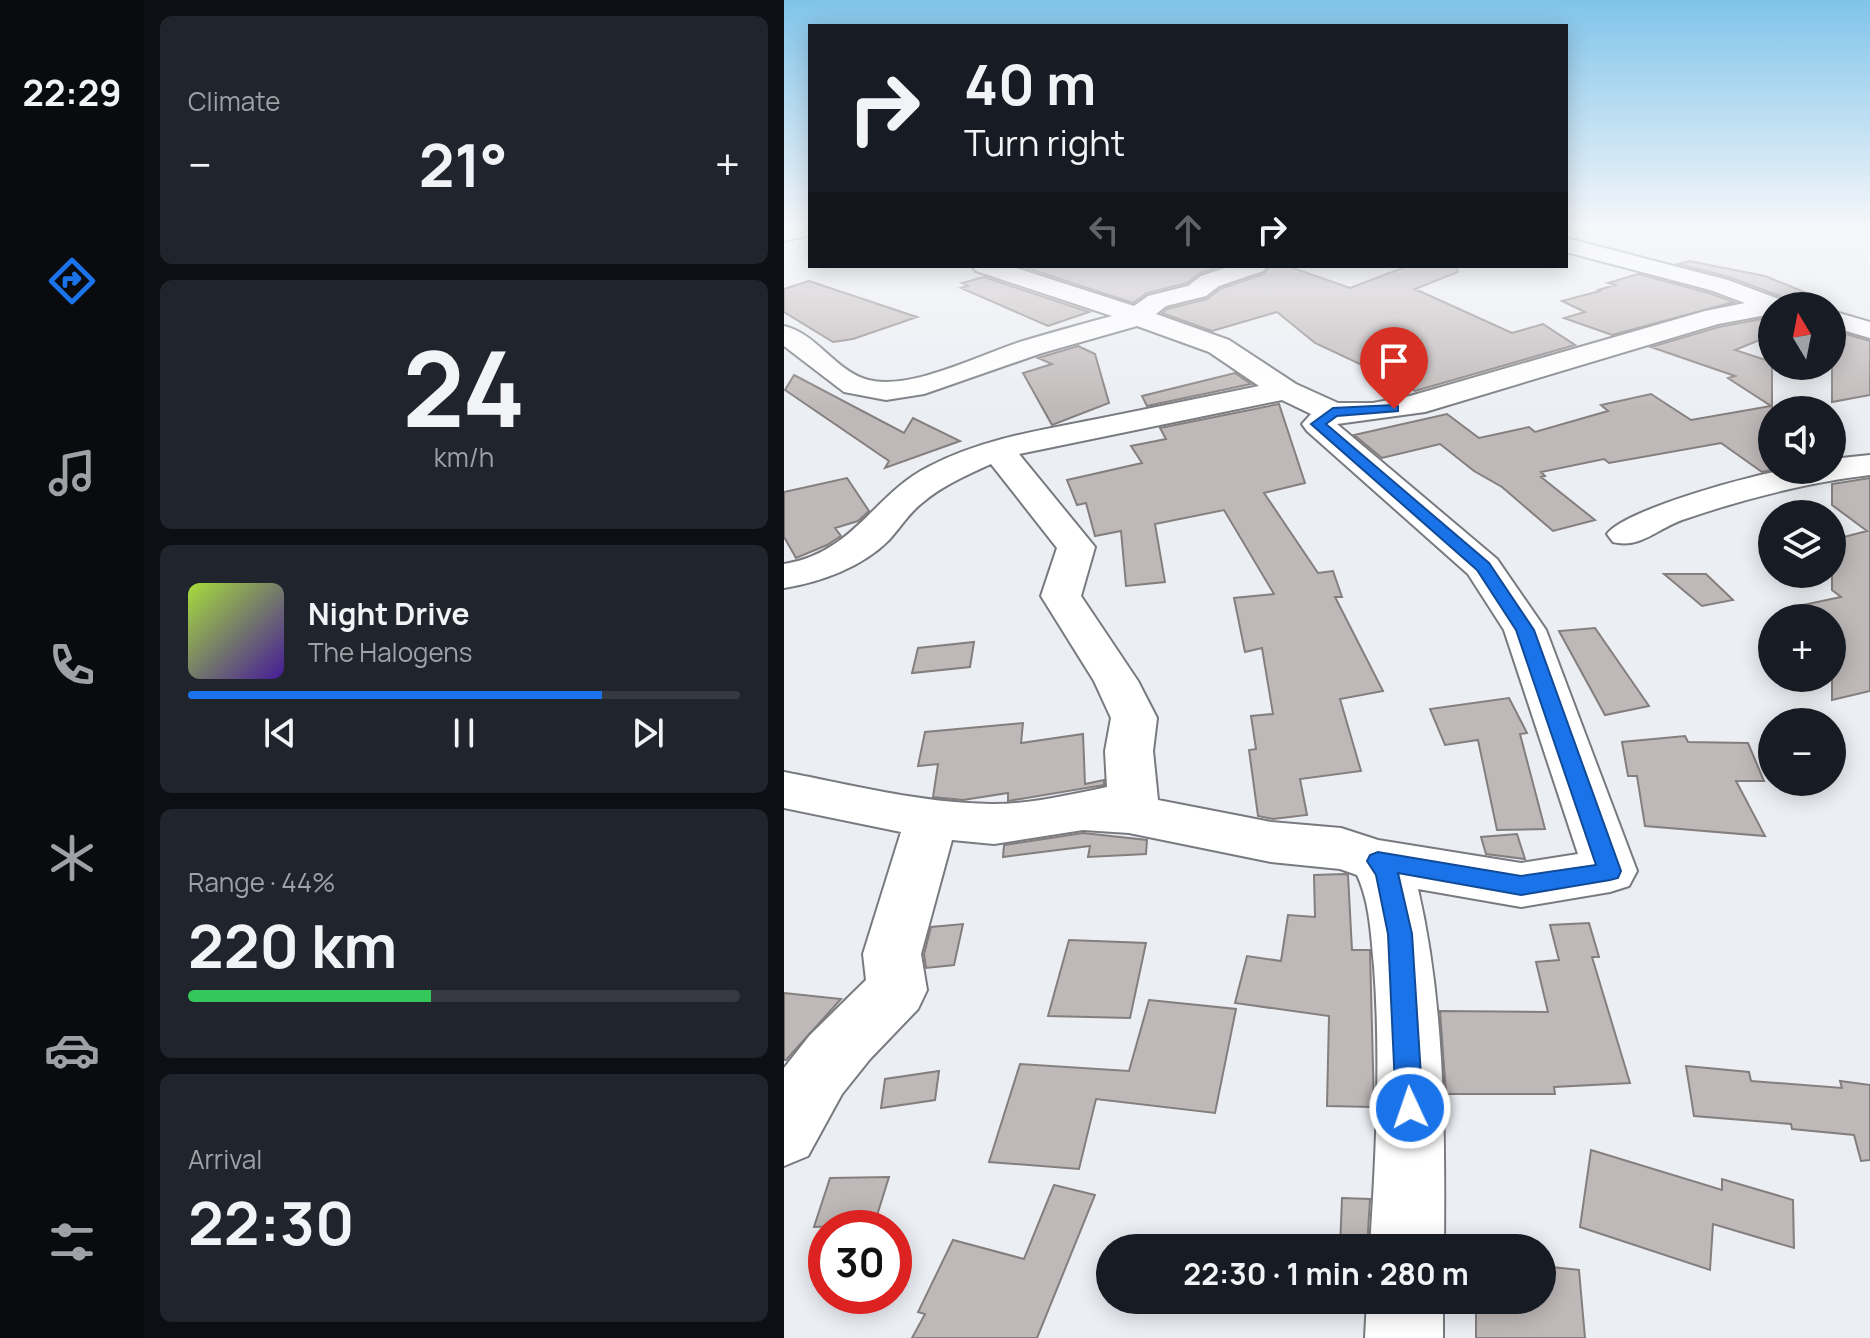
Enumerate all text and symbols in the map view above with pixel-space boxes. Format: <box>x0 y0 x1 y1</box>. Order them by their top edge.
text: 40 m <box>964 45 1096 122</box>
icon: right <box>832 56 936 160</box>
text: 22:29 <box>22 68 122 117</box>
text: Climate <box>188 83 280 119</box>
text: Turn right <box>964 118 1125 167</box>
text: 21° <box>419 123 508 205</box>
text: − <box>188 134 212 194</box>
text: + <box>715 134 740 194</box>
icon: left <box>1082 208 1126 252</box>
icon: ahead <box>1166 208 1210 252</box>
icon: right <box>1250 208 1294 252</box>
icon: directions <box>44 253 100 309</box>
north arrow <box>1758 292 1846 380</box>
map controls <box>1758 292 1846 796</box>
text: 24 <box>402 316 526 458</box>
pin <box>1360 327 1428 409</box>
icon: arrive <box>1372 339 1416 383</box>
button: sound <box>1758 396 1846 484</box>
text: km/h <box>434 439 494 475</box>
icon: music <box>44 445 100 501</box>
button: layers <box>1758 500 1846 588</box>
text: Night Drive <box>308 593 470 634</box>
button: + <box>1758 604 1846 692</box>
text: The Halogens <box>308 634 472 670</box>
icon: phone <box>44 637 100 693</box>
button: − <box>1758 708 1846 796</box>
icon: previous <box>258 711 302 755</box>
icon: pause <box>442 711 486 755</box>
icon: next <box>626 711 670 755</box>
icon: climate <box>44 830 100 886</box>
text: Range · 44% <box>188 864 336 900</box>
text: 220 km <box>188 904 397 986</box>
icon: car <box>44 1022 100 1078</box>
position arrow <box>1368 1066 1452 1150</box>
text: Arrival <box>188 1141 262 1177</box>
text: 22:30 <box>188 1181 354 1263</box>
speed limit sign: 30 <box>808 1210 912 1314</box>
icon: filters <box>44 1214 100 1270</box>
text: 22:30 · 1 min · 280 m <box>1183 1253 1469 1294</box>

